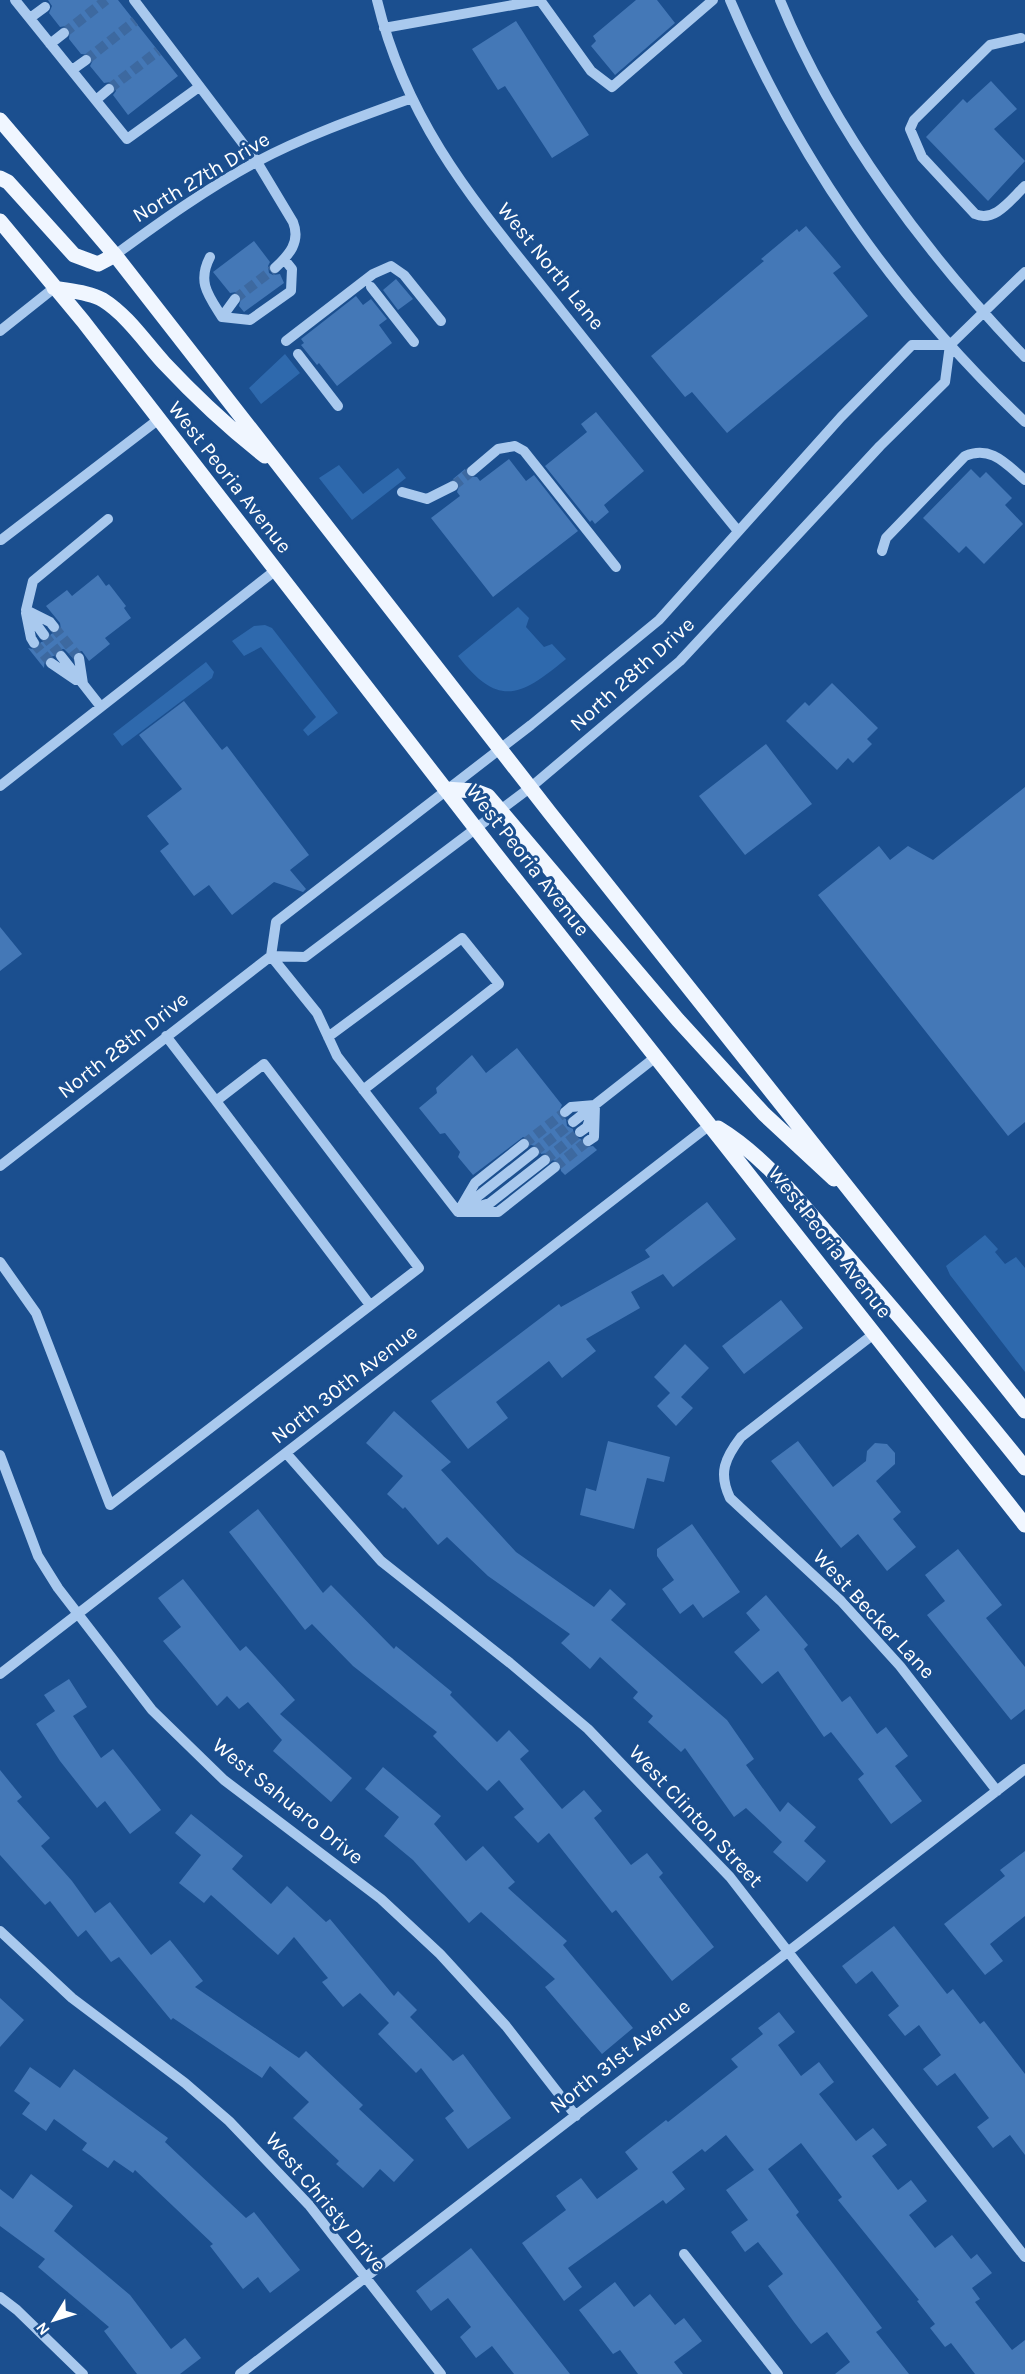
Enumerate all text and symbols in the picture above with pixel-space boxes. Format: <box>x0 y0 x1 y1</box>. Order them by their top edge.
street label: North 27th Drive <box>128 127 274 227</box>
street label: West North Lane <box>492 198 610 334</box>
street label: West Peoria Avenue <box>163 396 297 558</box>
street label: North 28th Drive <box>565 612 699 736</box>
street label: West Peoria Avenue <box>461 779 595 941</box>
street label: North 28th Drive <box>53 987 193 1103</box>
street label: West Peoria Avenue <box>763 1161 897 1323</box>
street label: North 30th Avenue <box>266 1320 422 1448</box>
street label: West Becker Lane <box>808 1545 940 1683</box>
street label: West Sahuaro Drive <box>208 1733 368 1869</box>
street label: West Clinton Street <box>624 1740 768 1892</box>
street label: North 31st Avenue <box>545 1994 695 2118</box>
street label: West Christy Drive <box>261 2127 391 2277</box>
north arrow <box>24 2290 84 2350</box>
text: N <box>32 2319 54 2339</box>

